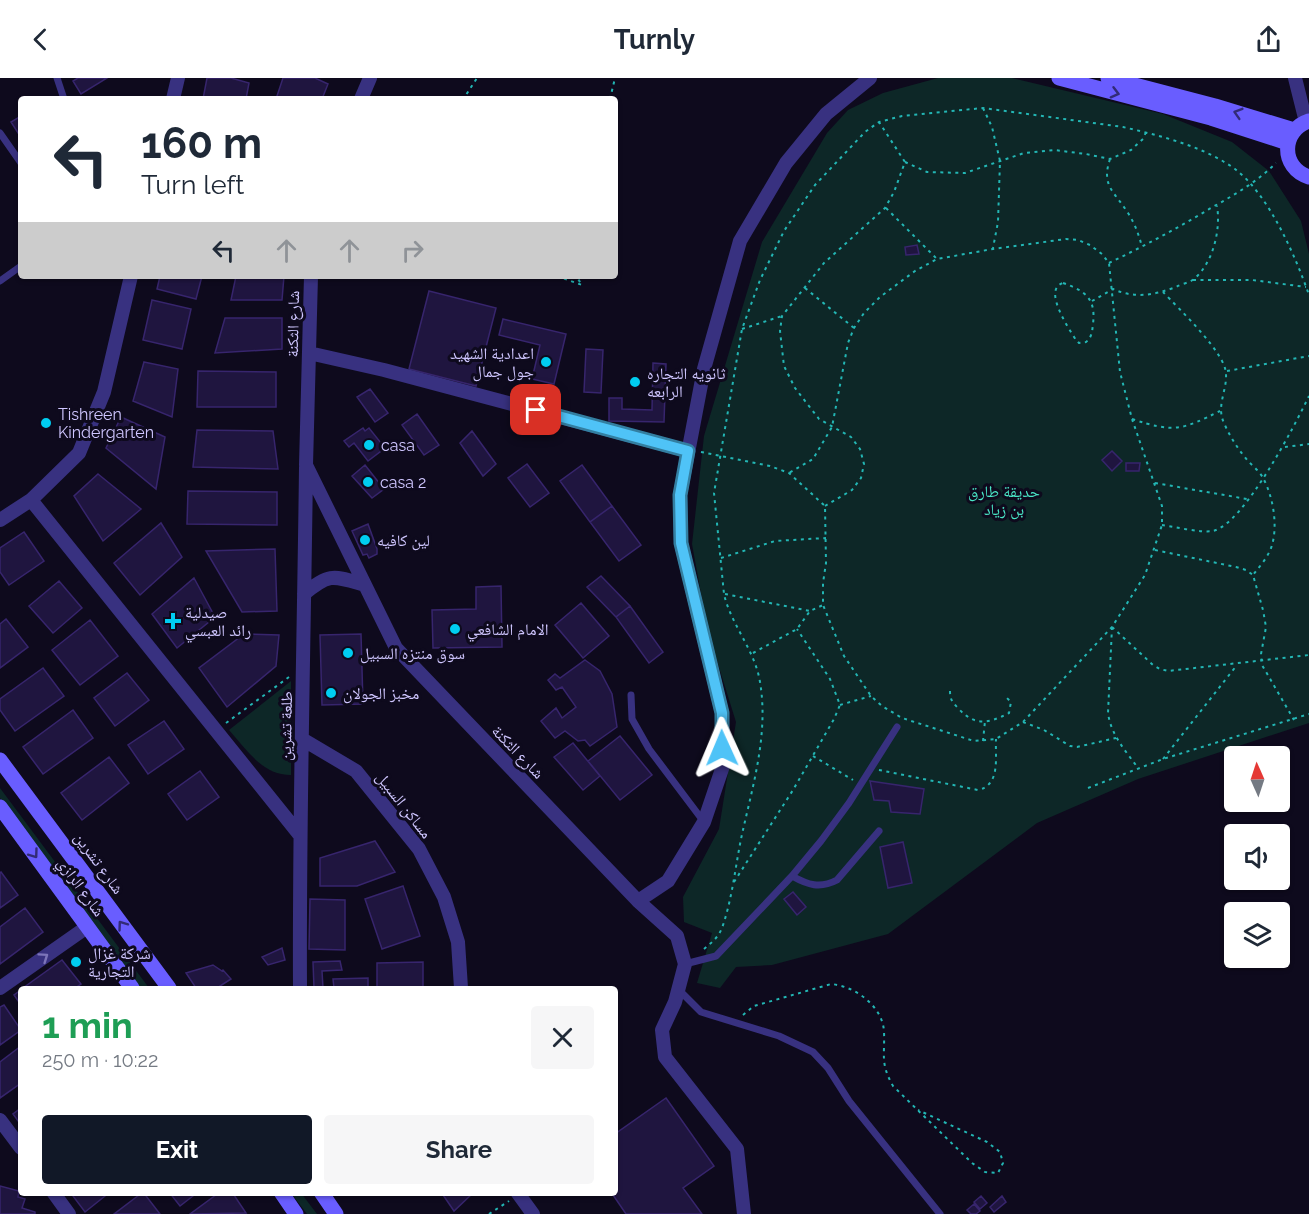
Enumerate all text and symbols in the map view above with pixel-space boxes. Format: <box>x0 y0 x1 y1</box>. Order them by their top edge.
icon: back <box>24 23 57 56</box>
icon: share <box>1252 23 1285 56</box>
text: Turnly <box>614 24 695 55</box>
one-way arrow <box>1109 86 1120 98</box>
one-way arrow <box>1233 108 1244 120</box>
text: 160 m <box>141 119 262 168</box>
icon: left <box>42 120 120 198</box>
text: Turn left <box>141 169 244 200</box>
icon: left <box>207 234 240 267</box>
icon: ahead <box>270 234 303 267</box>
icon: ahead <box>333 234 366 267</box>
icon: right <box>396 234 429 267</box>
street label: شارع الثكنة <box>283 290 304 358</box>
place label: اعدادية الشهيد جول جمال <box>450 344 534 382</box>
marker: اعدادية الشهيد جول جمال <box>539 355 553 369</box>
place label: ثانويه التجاره الرابعه <box>647 364 726 401</box>
marker: ثانويه التجاره الرابعه <box>628 375 642 389</box>
pin <box>510 384 561 435</box>
icon: arrive <box>519 393 552 426</box>
place label: Tishreen Kindergarten <box>58 405 154 442</box>
marker: Tishreen Kindergarten <box>39 416 53 430</box>
place label: casa <box>381 436 415 455</box>
marker: casa <box>362 438 376 452</box>
place label: casa 2 <box>380 473 426 492</box>
marker: casa 2 <box>361 475 375 489</box>
park label: حديقة طارق بن زياد <box>968 482 1040 520</box>
place label: لين كافيه <box>377 531 430 551</box>
marker: لين كافيه <box>358 533 372 547</box>
place label: صيدلية رائد العبسي <box>185 603 251 643</box>
marker: صيدلية رائد العبسي <box>166 614 180 628</box>
place label: الامام الشافعي <box>467 620 549 642</box>
marker: الامام الشافعي <box>448 622 462 636</box>
place label: سوق منتزه السبيل <box>360 644 465 664</box>
marker: سوق منتزه السبيل <box>341 646 355 660</box>
place label: مخبز الجولان <box>343 684 419 704</box>
marker: مخبز الجولان <box>324 686 338 700</box>
street label: طلعة تشرين <box>276 691 297 761</box>
position arrow <box>690 716 754 780</box>
street label: شارع الثكنة <box>487 721 548 783</box>
north arrow <box>1224 746 1290 812</box>
map controls <box>1224 746 1290 968</box>
street label: مساكن السبيل <box>371 768 436 843</box>
button: sound <box>1224 824 1290 890</box>
street label: شارع تشرين <box>69 828 128 898</box>
one-way arrow <box>27 848 38 859</box>
street label: شارع الرازي <box>51 854 109 922</box>
button: layers <box>1224 902 1290 968</box>
one-way arrow <box>118 920 129 931</box>
place label: شركة غزال التجارية <box>88 944 151 981</box>
one-way arrow <box>37 953 48 964</box>
marker: شركة غزال التجارية <box>69 955 83 969</box>
text: 1 min <box>42 1004 133 1046</box>
button: close <box>531 1006 594 1069</box>
text: 250 m · 10:22 <box>42 1048 158 1072</box>
button: Exit <box>42 1115 312 1184</box>
button: Share <box>324 1115 594 1184</box>

